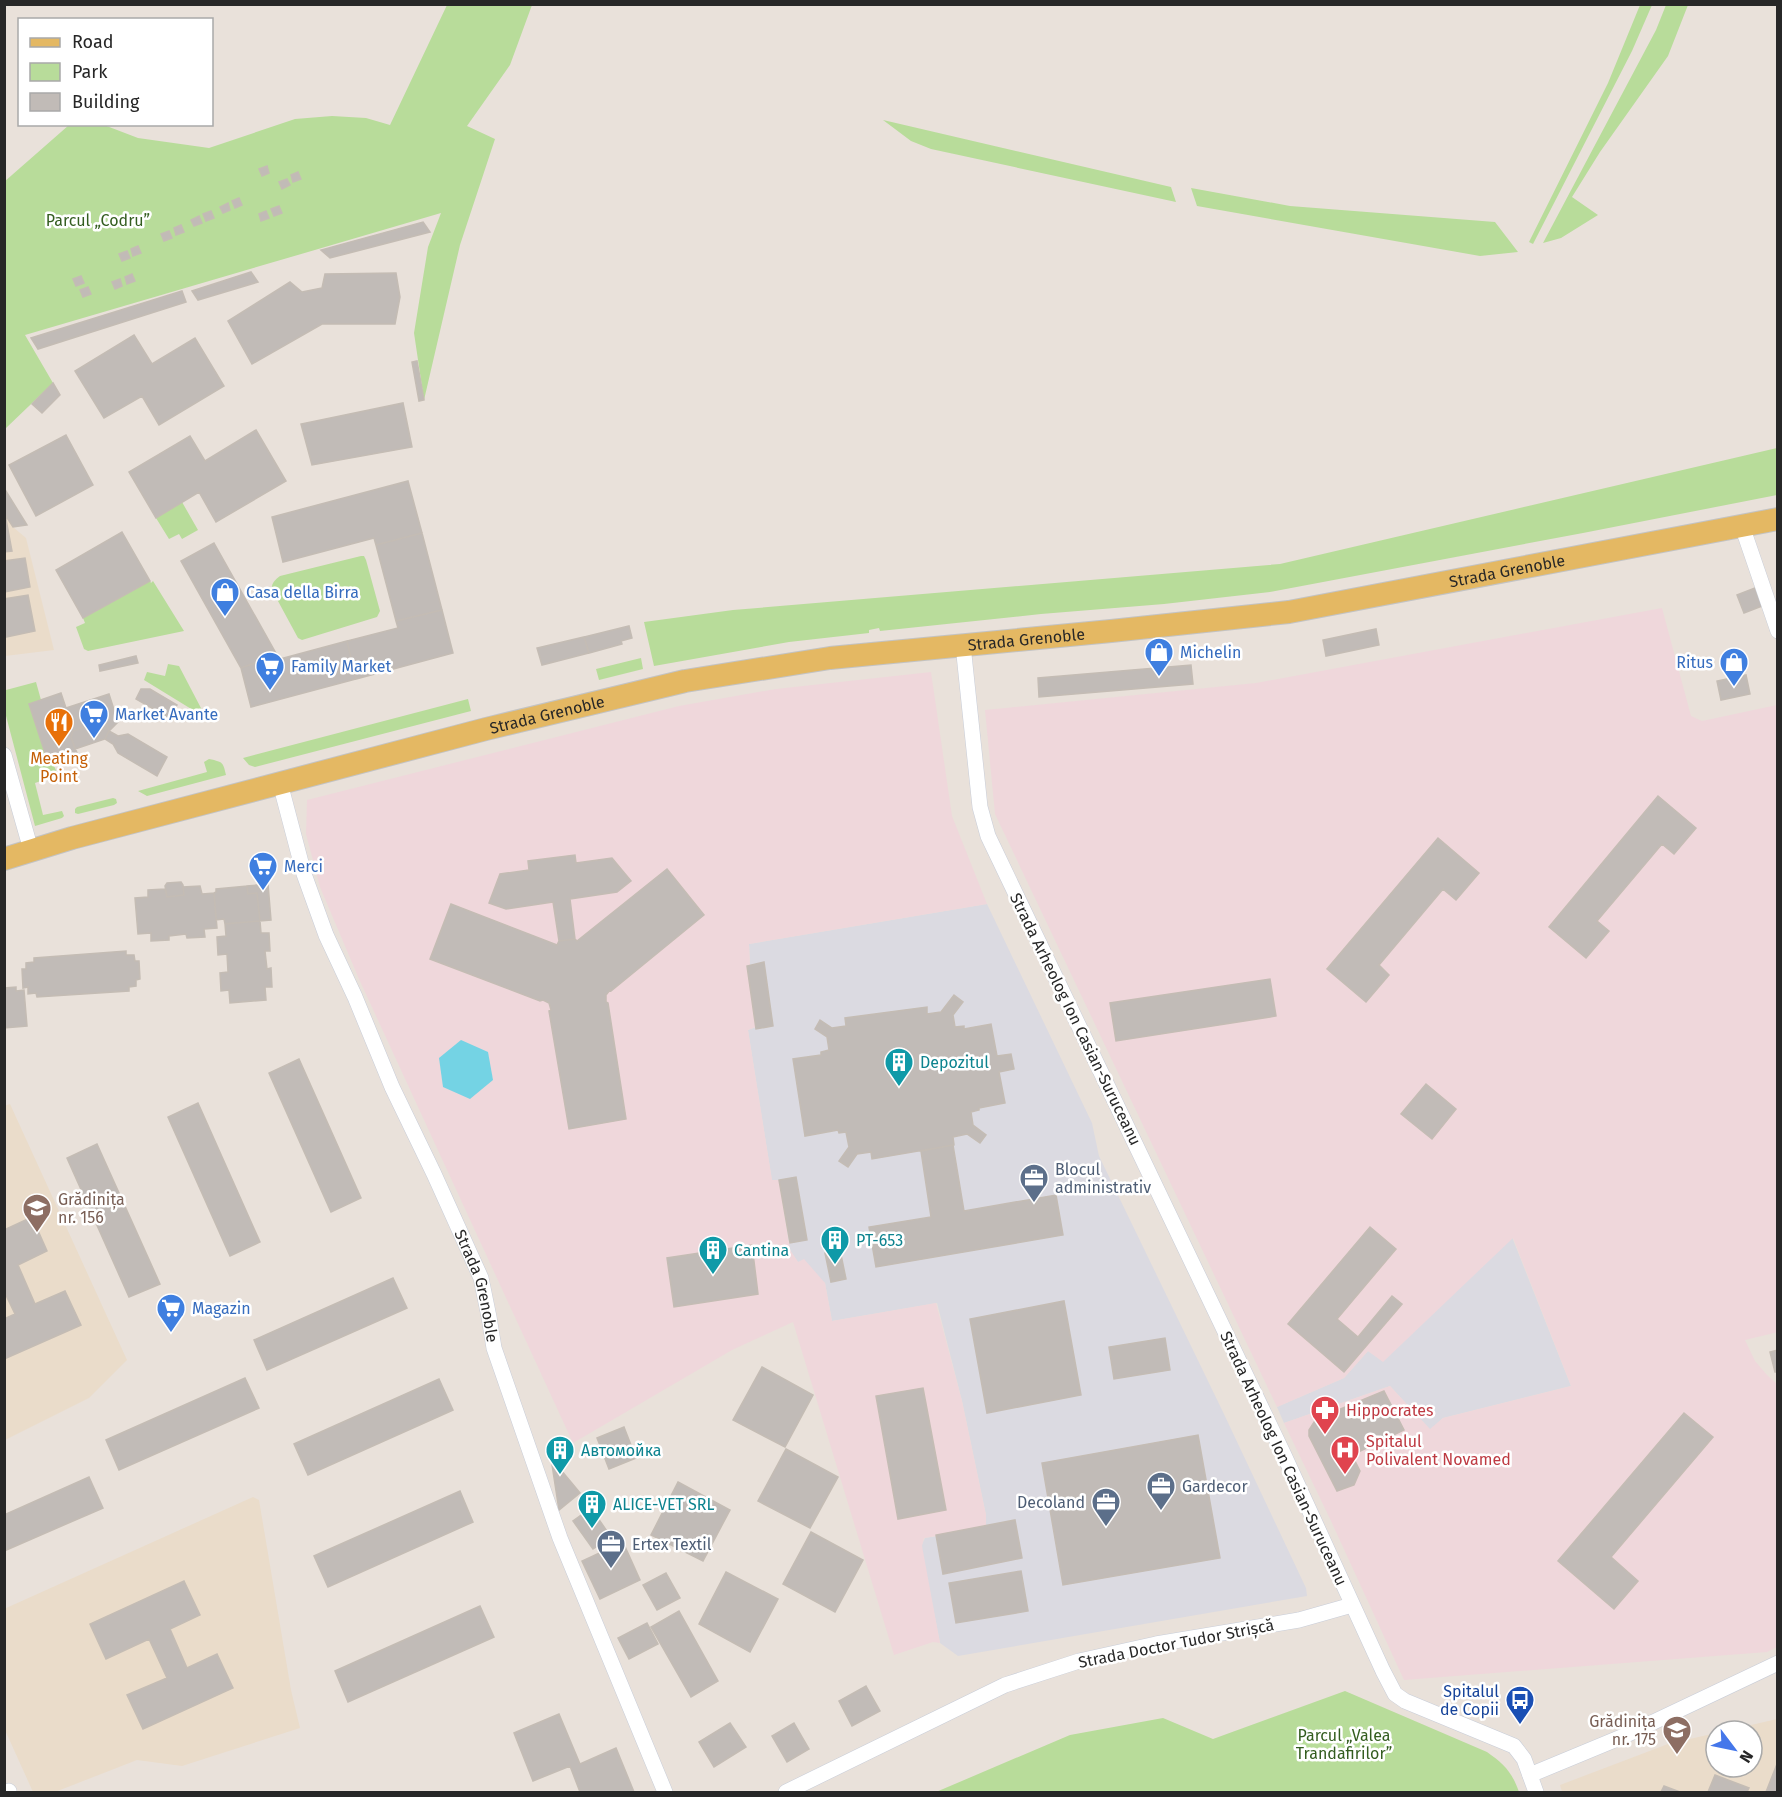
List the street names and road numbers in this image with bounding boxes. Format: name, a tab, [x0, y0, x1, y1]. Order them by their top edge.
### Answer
street label: Strada Grenoble	[1448, 551, 1567, 591]
street label: Strada Grenoble	[967, 625, 1086, 655]
street label: Strada Grenoble	[488, 692, 606, 738]
street label: Strada Arheolog Ion Casian-Suruceanu	[1006, 890, 1145, 1148]
street label: Strada Grenoble	[450, 1227, 502, 1344]
street label: Strada Arheolog Ion Casian-Suruceanu	[1216, 1328, 1351, 1588]
street label: Strada Doctor Tudor Strișcă	[1077, 1615, 1276, 1673]

